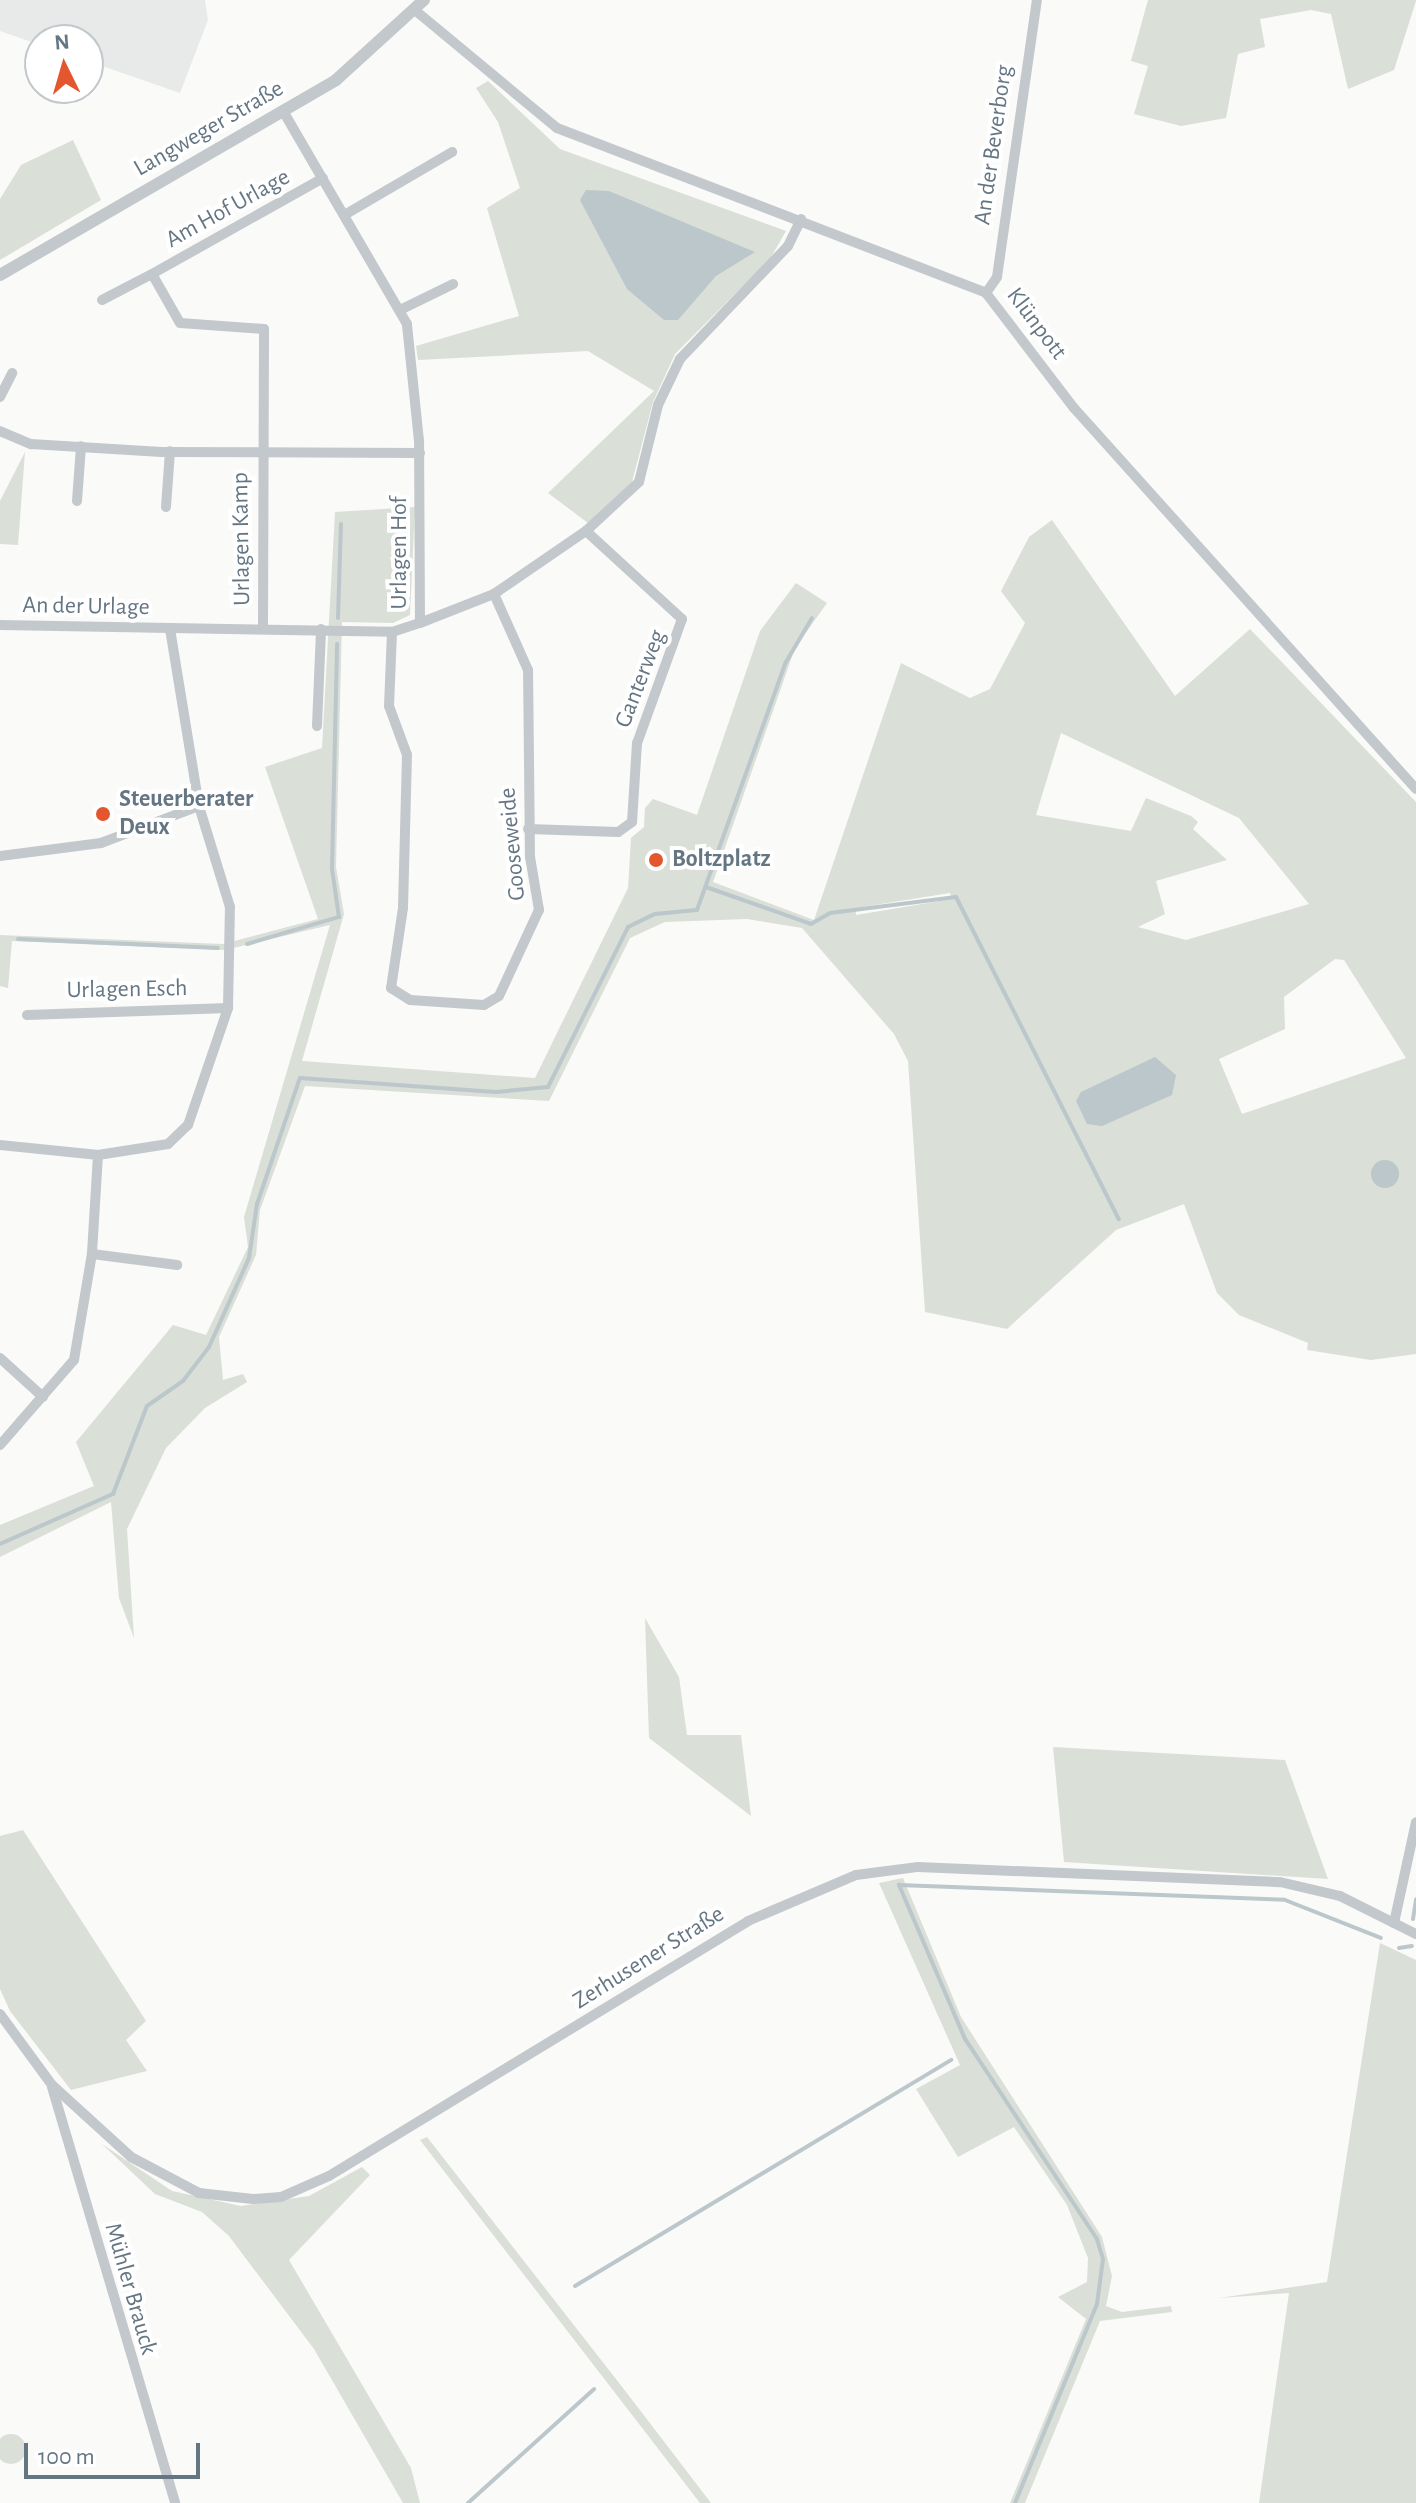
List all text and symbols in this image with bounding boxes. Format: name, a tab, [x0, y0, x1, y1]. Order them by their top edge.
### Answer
north arrow	[24, 24, 104, 104]
text: N	[53, 30, 71, 54]
street label: An der Beverborg	[969, 63, 1019, 227]
street label: Langweger Straße	[129, 75, 289, 183]
street label: Am Hof Urlage	[161, 163, 295, 255]
street label: Klünpott	[1000, 282, 1072, 366]
street label: Urlagen Kamp	[226, 472, 258, 606]
street label: Urlagen Hof	[386, 497, 414, 609]
street label: An der Urlage	[22, 591, 150, 623]
street label: Ganterweg	[609, 626, 673, 732]
place label: Steuerberater Deux	[119, 786, 253, 842]
street label: Gooseweide	[494, 786, 532, 902]
marker: Steuerberater Deux	[94, 805, 112, 823]
place label: Boltzplatz	[672, 846, 771, 874]
marker: Boltzplatz	[647, 851, 665, 869]
street label: Urlagen Esch	[66, 975, 188, 1005]
street label: Zerhusener Straße	[568, 1900, 730, 2016]
street label: Mühler Brauck	[97, 2220, 163, 2358]
scale bar	[28, 2427, 204, 2477]
text: 100 m	[38, 2445, 95, 2469]

